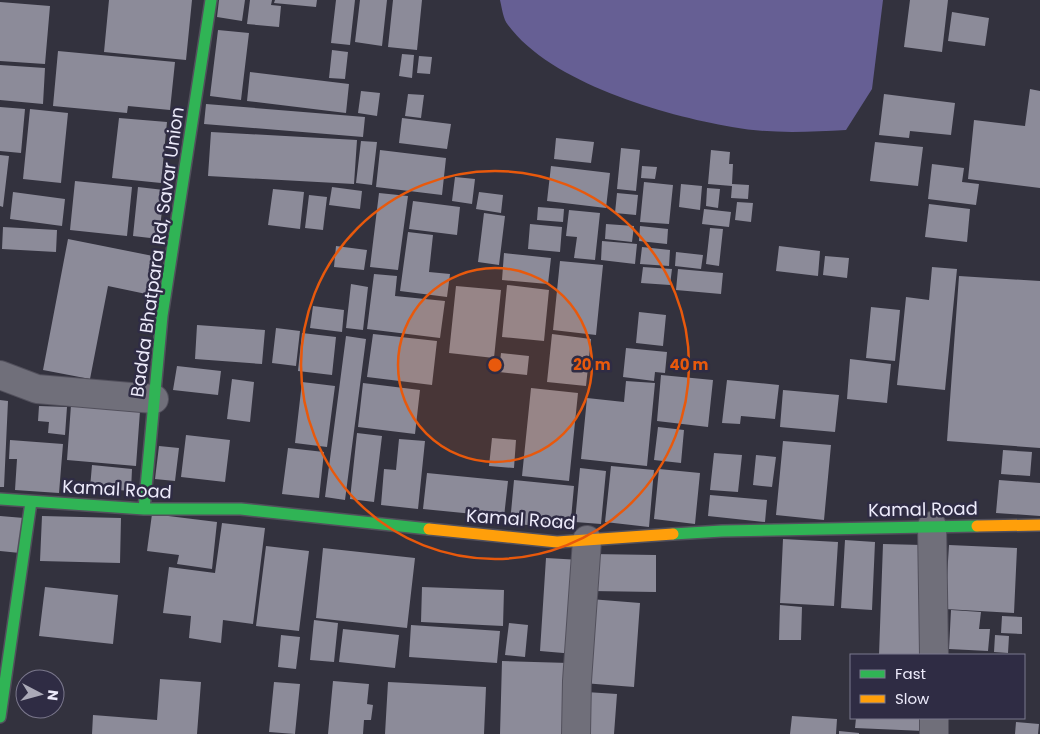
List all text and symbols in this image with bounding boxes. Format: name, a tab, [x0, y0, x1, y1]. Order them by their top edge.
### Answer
street label: Badda Bhatpara Rd, Savar Union	[124, 105, 190, 399]
text: 20 m	[573, 354, 611, 375]
text: 40 m	[669, 354, 709, 375]
centre of rings	[486, 356, 504, 374]
street label: Kamal Road	[62, 474, 172, 504]
street label: Kamal Road	[868, 496, 978, 522]
street label: Kamal Road	[465, 503, 577, 535]
legend	[850, 654, 1025, 719]
text: Fast	[895, 663, 926, 684]
north arrow	[15, 669, 65, 719]
text: Slow	[895, 688, 930, 709]
text: N	[42, 689, 63, 702]

